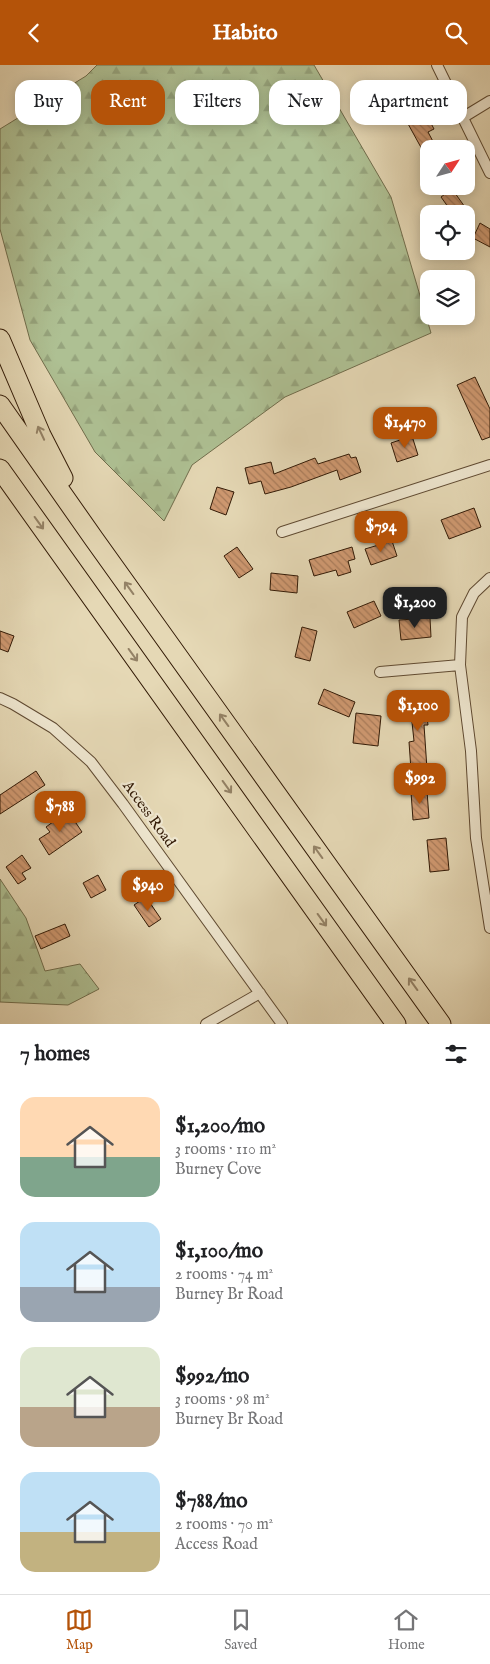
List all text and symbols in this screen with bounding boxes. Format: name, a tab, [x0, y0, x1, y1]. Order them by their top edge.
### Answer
icon: back	[20, 19, 48, 47]
text: Habito	[212, 19, 278, 47]
icon: search	[442, 19, 470, 47]
chip: Buy	[15, 80, 81, 125]
chip: Rent	[91, 80, 165, 125]
chip: Filters	[175, 80, 259, 125]
chip: New	[269, 80, 340, 125]
chip: Apartment	[350, 80, 467, 125]
north arrow	[420, 140, 475, 195]
map controls	[420, 140, 475, 325]
button: locate	[420, 205, 475, 260]
button: layers	[420, 270, 475, 325]
pin: $1,470	[364, 407, 446, 449]
text: $1,470	[384, 413, 426, 433]
one-way arrow	[35, 426, 45, 441]
pin: $794	[351, 511, 411, 553]
one-way arrow	[34, 516, 44, 530]
text: $794	[365, 517, 397, 537]
one-way arrow	[124, 581, 134, 595]
pin: $1,200	[374, 587, 456, 629]
text: $1,200	[394, 593, 436, 613]
one-way arrow	[128, 648, 138, 662]
pin: $1,100	[377, 689, 459, 732]
text: $1,100	[398, 696, 438, 716]
one-way arrow	[219, 713, 229, 727]
pin: $992	[390, 763, 450, 805]
text: $992	[405, 769, 435, 789]
street label: Access Road	[118, 776, 180, 852]
one-way arrow	[222, 780, 233, 794]
pin: $788	[30, 791, 90, 833]
text: $788	[46, 797, 74, 817]
one-way arrow	[313, 845, 323, 859]
pin: $940	[118, 869, 178, 912]
text: $940	[132, 876, 164, 896]
one-way arrow	[317, 913, 327, 927]
one-way arrow	[408, 977, 418, 991]
icon: filters	[442, 1040, 470, 1068]
text: 7 homes	[20, 1041, 90, 1068]
text: $1,200/mo	[175, 1113, 265, 1140]
icon: home	[60, 1117, 120, 1177]
text: 3 rooms · 110 m²	[175, 1140, 276, 1160]
text: Burney Cove	[175, 1160, 261, 1180]
text: $1,100/mo	[175, 1238, 263, 1265]
icon: home	[60, 1242, 120, 1302]
text: 2 rooms · 74 m²	[175, 1265, 273, 1285]
text: Burney Br Road	[175, 1285, 283, 1305]
text: $992/mo	[175, 1363, 249, 1390]
icon: home	[60, 1367, 120, 1427]
text: 3 rooms · 98 m²	[175, 1390, 270, 1410]
text: Burney Br Road	[175, 1410, 283, 1430]
text: $788/mo	[175, 1488, 248, 1515]
icon: home	[60, 1492, 120, 1552]
text: 2 rooms · 70 m²	[175, 1515, 273, 1535]
text: Access Road	[175, 1535, 258, 1555]
tab: Map	[65, 1606, 93, 1654]
tab: Saved	[224, 1606, 257, 1654]
tab: Home	[388, 1606, 425, 1654]

